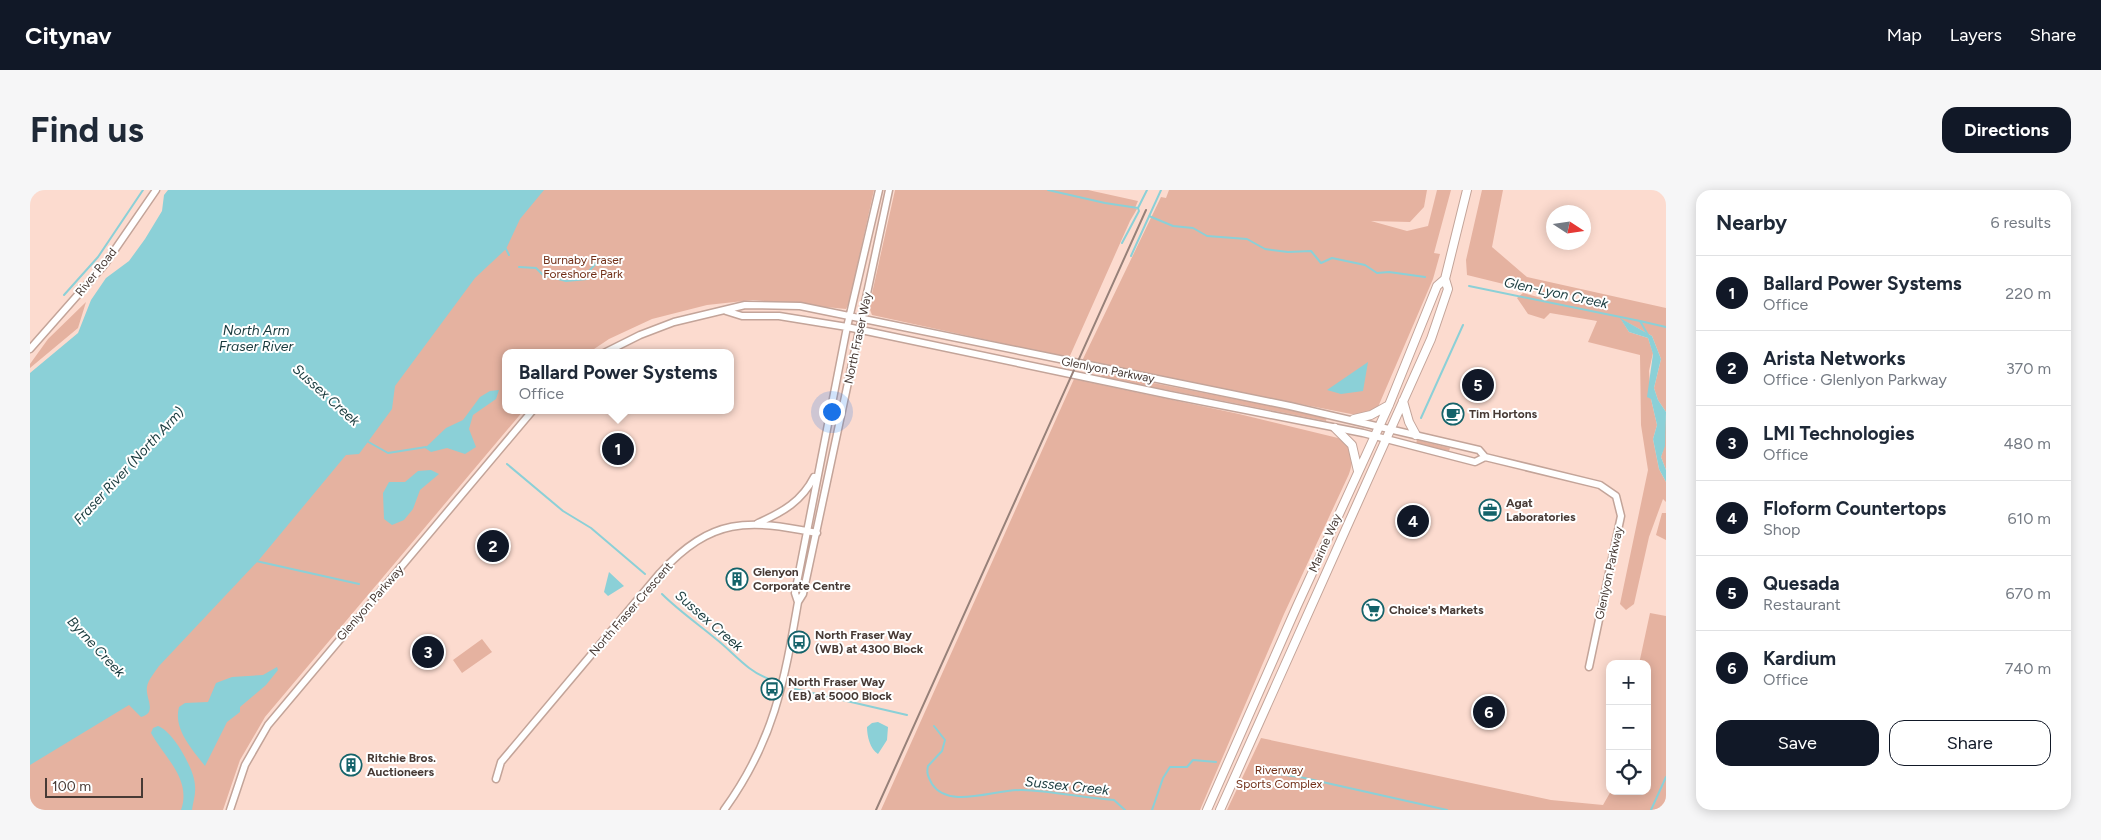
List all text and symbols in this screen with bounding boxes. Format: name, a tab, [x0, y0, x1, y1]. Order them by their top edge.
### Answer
text: Citynav	[25, 21, 112, 50]
text: Map	[1887, 24, 1922, 46]
text: Layers	[1950, 24, 2002, 46]
text: Share	[2030, 24, 2076, 46]
button: Directions	[1942, 107, 2071, 153]
text: Find us	[30, 109, 144, 151]
north arrow	[1546, 205, 1591, 250]
text: Nearby	[1716, 210, 1787, 235]
text: 6 results	[1990, 213, 2051, 232]
street label: River Road	[72, 245, 120, 299]
park label: Burnaby Fraser Foreshore Park	[543, 253, 623, 281]
text: Ballard Power Systems	[1763, 272, 1962, 295]
water label: Glen-Lyon Creek	[1502, 274, 1611, 313]
text: 1	[1729, 284, 1735, 303]
text: 220 m	[2005, 284, 2051, 303]
street label: North Fraser Way	[841, 290, 875, 385]
text: Office	[1763, 295, 1808, 314]
water label: North Arm Fraser River	[219, 322, 294, 355]
text: Arista Networks	[1763, 347, 1905, 370]
popup	[502, 349, 734, 414]
street label: Glenlyon Parkway	[1060, 354, 1157, 386]
text: 2	[1727, 359, 1737, 378]
text: 370 m	[2006, 359, 2051, 378]
water label: Sussex Creek	[289, 360, 364, 430]
text: Ballard Power Systems	[519, 361, 717, 384]
pin: 5	[1462, 366, 1494, 404]
text: Office · Glenlyon Parkway	[1763, 370, 1947, 389]
text: Office	[519, 384, 564, 403]
your location	[819, 399, 845, 425]
cafe icon: Tim Hortons	[1441, 402, 1465, 426]
water label: Fraser River (North Arm)	[70, 404, 188, 528]
place label: Tim Hortons	[1469, 407, 1537, 421]
text: LMI Technologies	[1763, 422, 1914, 445]
pin: 1	[602, 430, 634, 468]
text: 3	[1728, 434, 1736, 453]
text: 480 m	[2003, 434, 2051, 453]
text: Office	[1763, 445, 1808, 464]
place label: Agat Laboratories	[1506, 496, 1576, 524]
text: Floform Countertops	[1763, 497, 1946, 520]
office icon: Agat Laboratories	[1478, 498, 1502, 522]
pin: 4	[1397, 502, 1429, 540]
text: 4	[1727, 509, 1737, 528]
text: 610 m	[2008, 509, 2051, 528]
street label: Marine Way	[1306, 511, 1344, 574]
text: Shop	[1763, 520, 1801, 539]
street label: Glenlyon Parkway	[1592, 524, 1626, 621]
pin: 2	[477, 527, 509, 565]
street label: North Fraser Crescent	[587, 559, 676, 659]
street label: Glenlyon Parkway	[334, 562, 407, 643]
place label: Glenyon Corporate Centre	[753, 565, 851, 593]
building icon: Glenyon Corporate Centre	[725, 567, 749, 591]
text: Quesada	[1763, 572, 1840, 595]
text: 5	[1727, 584, 1737, 603]
text: 670 m	[2006, 584, 2051, 603]
water label: Sussex Creek	[672, 587, 747, 656]
text: Restaurant	[1763, 595, 1841, 614]
supermarket icon: Choice's Markets	[1361, 598, 1385, 622]
place label: Choice's Markets	[1389, 603, 1484, 617]
water label: Byrne Creek	[64, 613, 129, 682]
place label: North Fraser Way (WB) at 4300 Block	[815, 628, 924, 656]
bus stop icon: North Fraser Way (WB) at 4300 Block	[787, 630, 811, 654]
pin: 3	[412, 633, 444, 671]
text: Kardium	[1763, 647, 1836, 670]
text: 6	[1727, 659, 1737, 678]
text: 740 m	[2005, 659, 2051, 678]
map controls	[1606, 660, 1651, 795]
button: +	[1606, 660, 1651, 705]
text: Office	[1763, 670, 1808, 689]
place label: North Fraser Way (EB) at 5000 Block	[788, 675, 892, 703]
bus stop icon: North Fraser Way (EB) at 5000 Block	[760, 677, 784, 701]
pin: 6	[1473, 693, 1505, 731]
button: −	[1606, 705, 1651, 750]
button: Save	[1716, 720, 1879, 766]
button: Share	[1889, 720, 2051, 766]
button: locate	[1606, 750, 1651, 795]
place label: Ritchie Bros. Auctioneers	[367, 751, 436, 779]
building icon: Ritchie Bros. Auctioneers	[339, 753, 363, 777]
park label: Riverway Sports Complex	[1236, 763, 1322, 791]
water label: Sussex Creek	[1024, 773, 1111, 799]
scale bar	[45, 775, 142, 798]
text: 100 m	[52, 778, 91, 795]

